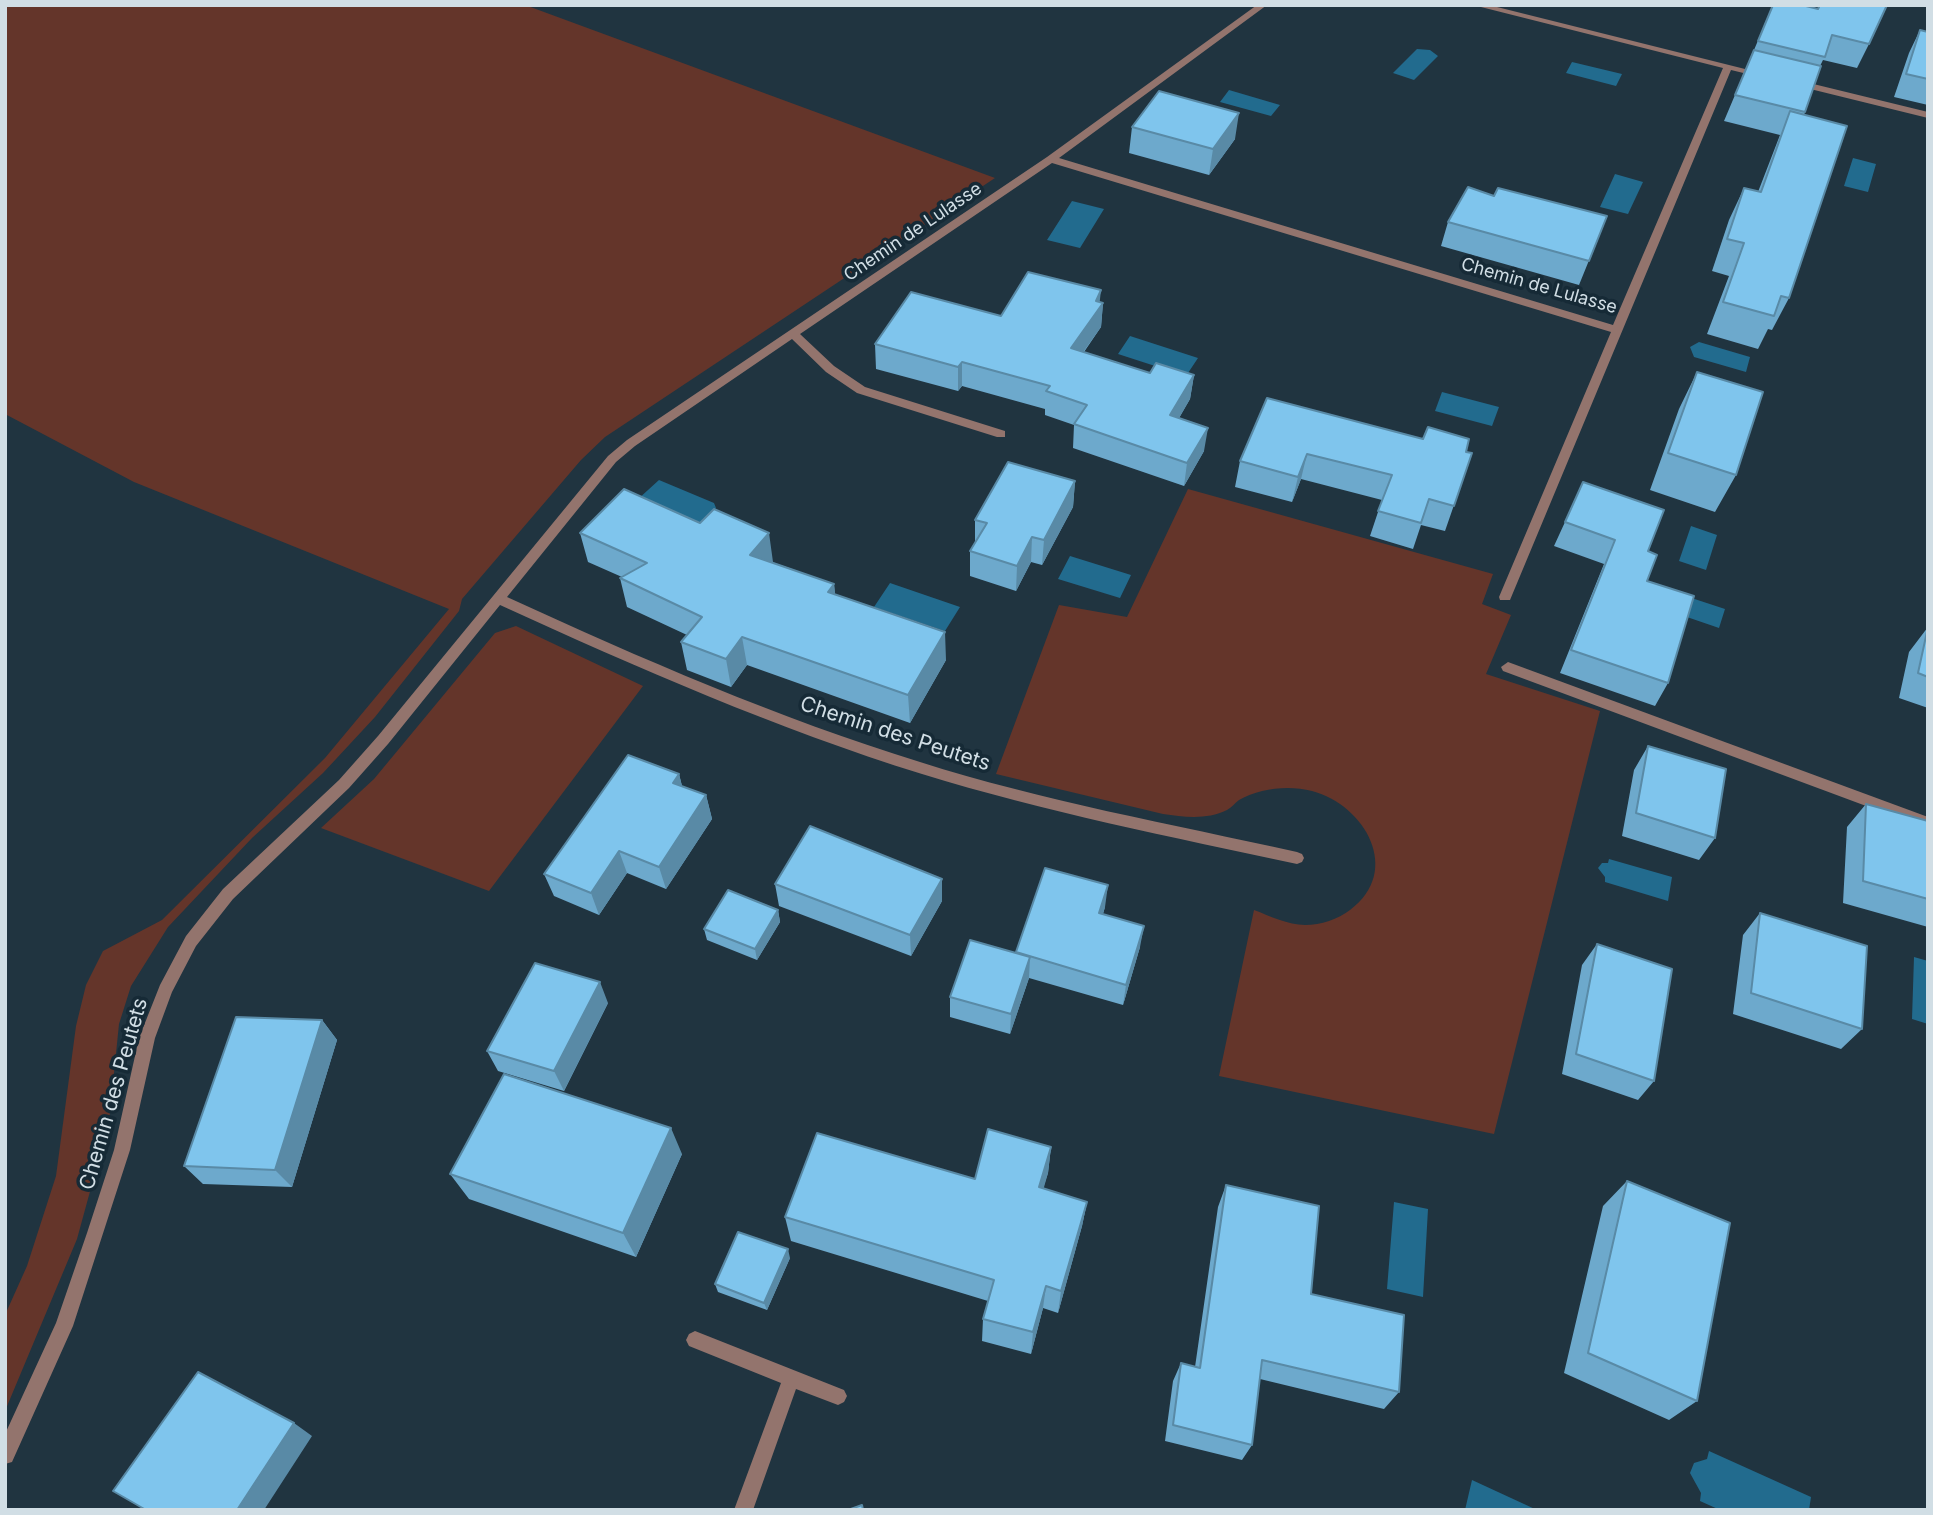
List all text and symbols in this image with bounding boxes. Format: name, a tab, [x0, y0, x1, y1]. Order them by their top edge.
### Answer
street label: Chemin de Lulasse	[840, 178, 986, 286]
street label: Chemin de Lulasse	[1458, 253, 1620, 319]
street label: Chemin des Peutets	[797, 691, 993, 777]
street label: Chemin des Peutets	[75, 995, 153, 1193]

